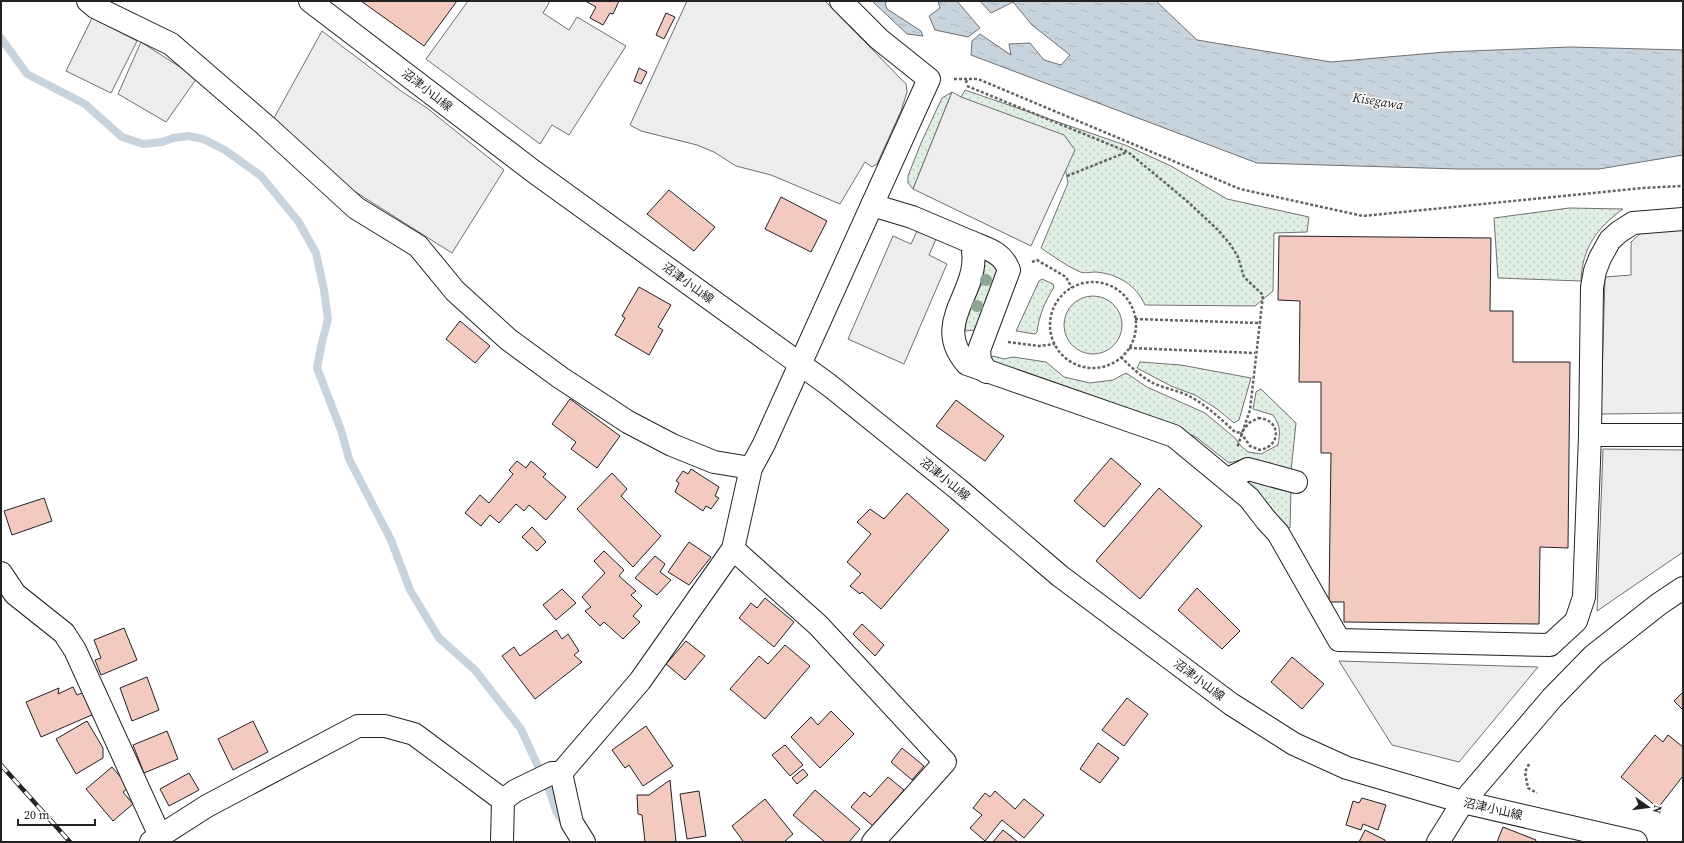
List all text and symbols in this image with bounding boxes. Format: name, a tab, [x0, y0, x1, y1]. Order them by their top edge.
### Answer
street label: 沼津小山線	[398, 65, 456, 115]
water label: Kisegawa	[1350, 88, 1405, 113]
street label: 沼津小山線	[659, 259, 717, 307]
street label: 沼津小山線	[917, 454, 973, 504]
street label: 沼津小山線	[1170, 656, 1228, 704]
north arrow	[1628, 787, 1668, 827]
street label: 沼津小山線	[1462, 794, 1524, 824]
scale bar	[18, 801, 95, 827]
text: N	[1649, 804, 1665, 815]
text: 20 m	[24, 807, 50, 823]

